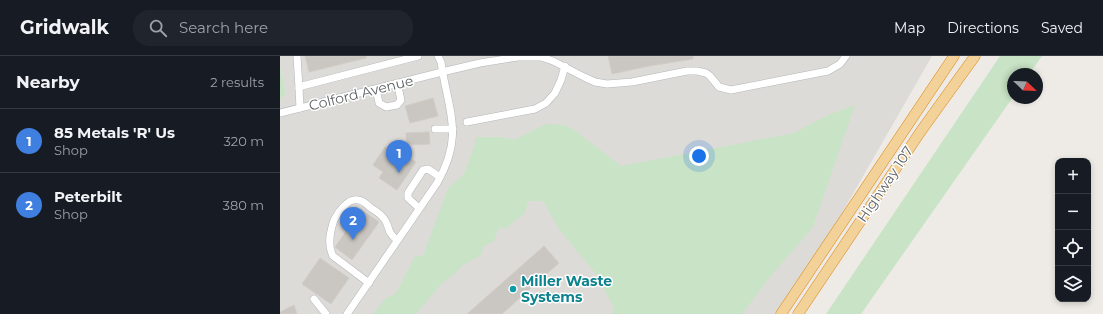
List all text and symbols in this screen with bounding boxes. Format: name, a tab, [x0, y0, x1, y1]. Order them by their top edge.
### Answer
search box	[133, 10, 413, 46]
text: Gridwalk	[20, 16, 109, 39]
icon: search	[147, 17, 169, 39]
text: Search here	[179, 18, 268, 37]
text: Map	[894, 19, 925, 37]
text: Directions	[947, 19, 1019, 37]
text: Saved	[1041, 19, 1083, 37]
north arrow	[1007, 68, 1043, 104]
street label: Colford Avenue	[307, 71, 415, 115]
text: Nearby	[16, 72, 80, 92]
text: 2 results	[210, 74, 264, 90]
text: 85 Metals 'R' Us	[54, 123, 175, 142]
text: 1	[26, 133, 32, 149]
text: 320 m	[224, 133, 264, 149]
pin: 1	[386, 140, 412, 173]
text: Shop	[54, 142, 88, 158]
street label: Highway 107	[853, 143, 917, 225]
your location	[689, 146, 709, 166]
map controls	[1055, 158, 1091, 302]
button: +	[1055, 158, 1091, 194]
text: Peterbilt	[54, 187, 122, 206]
button: −	[1055, 194, 1091, 230]
text: 2	[25, 197, 33, 213]
text: 380 m	[223, 197, 264, 213]
text: Shop	[54, 206, 88, 222]
pin: 2	[340, 207, 366, 240]
button: locate	[1055, 230, 1091, 266]
button: layers	[1055, 266, 1091, 302]
place label: Miller Waste Systems	[521, 272, 612, 306]
marker: Miller Waste Systems	[508, 284, 518, 294]

